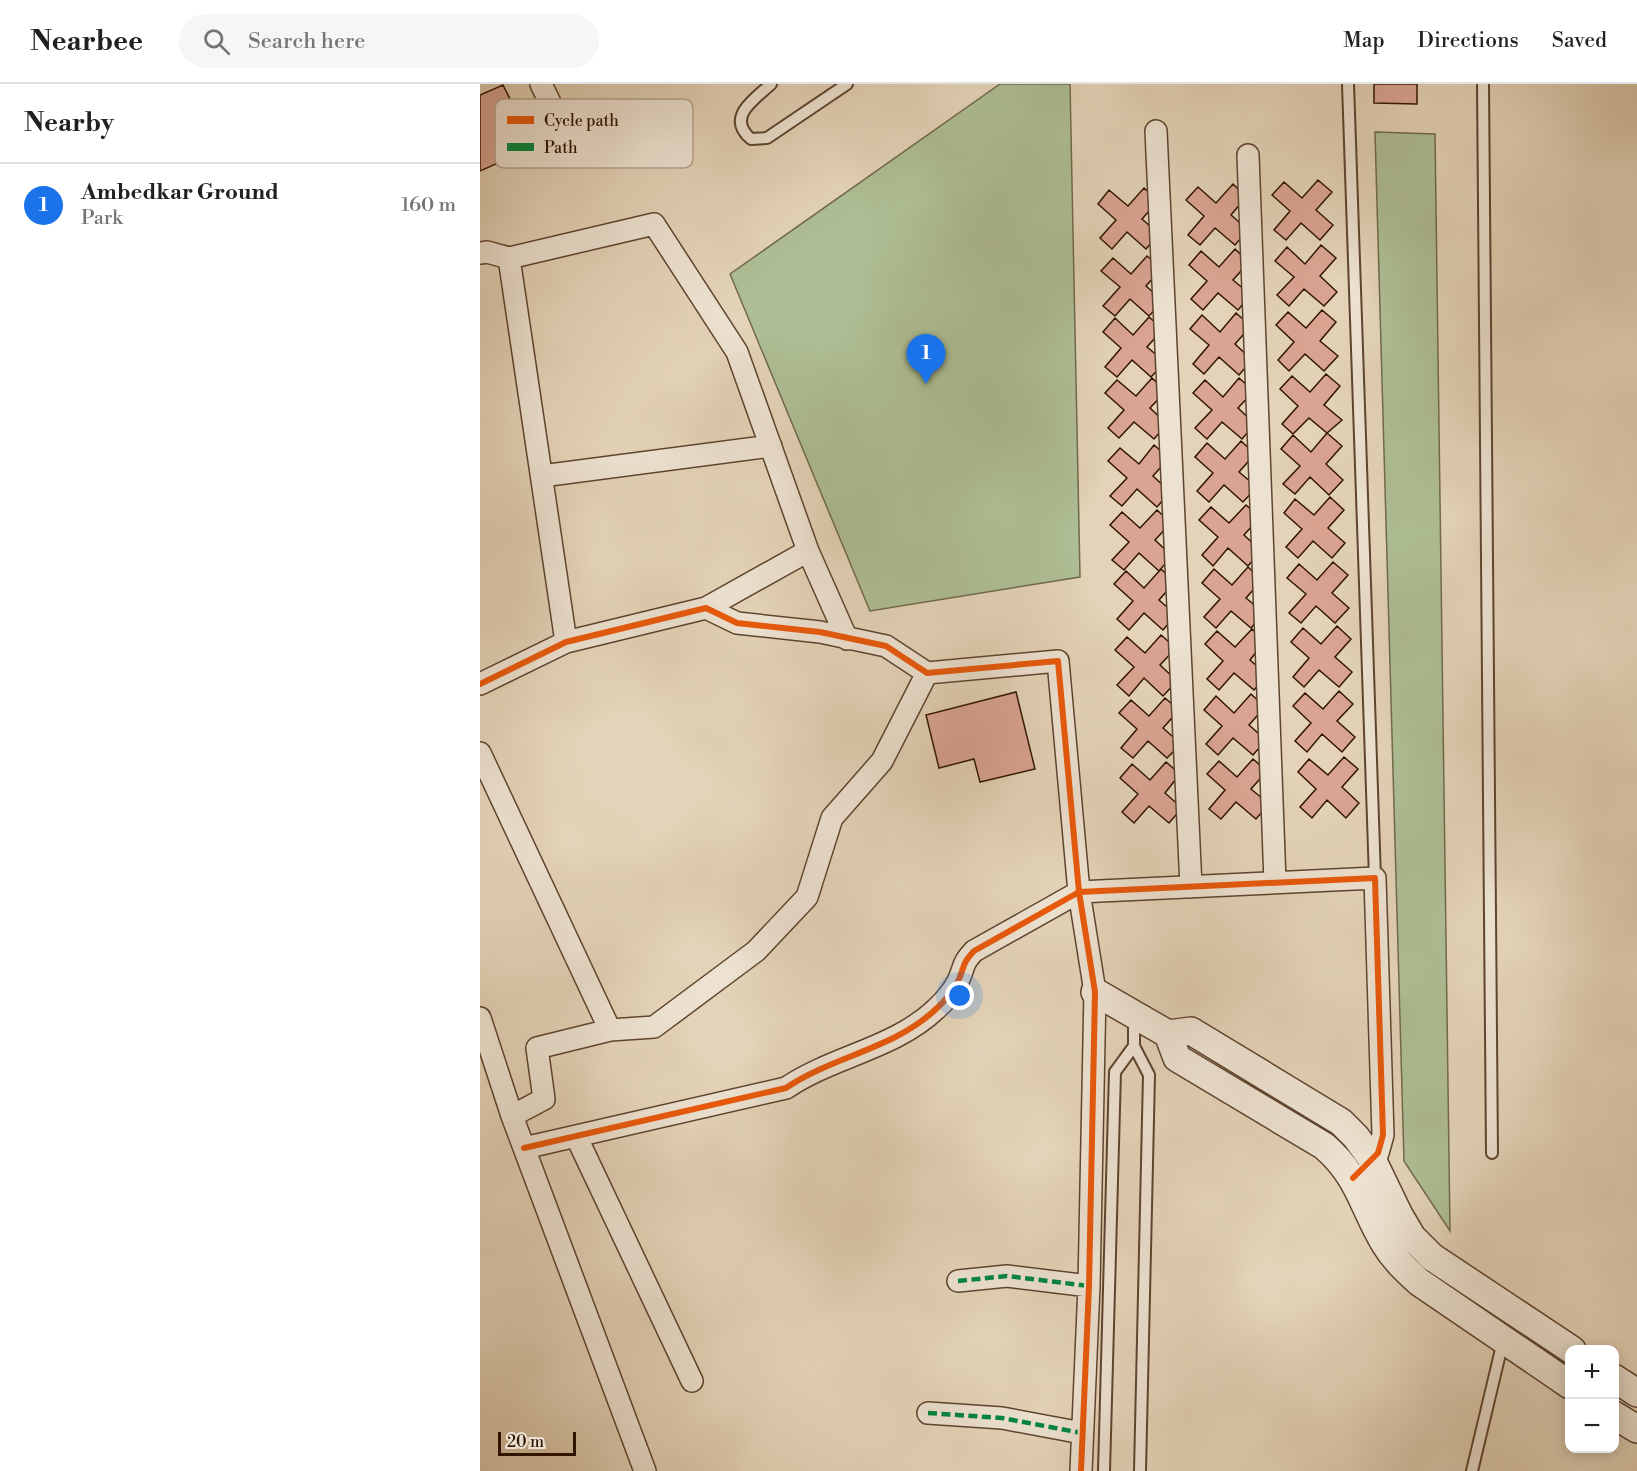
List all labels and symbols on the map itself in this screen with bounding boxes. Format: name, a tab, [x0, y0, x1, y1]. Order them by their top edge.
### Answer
legend	[495, 99, 693, 168]
text: Cycle path	[544, 111, 619, 131]
text: Path	[544, 138, 578, 158]
pin: 1	[906, 334, 946, 384]
your location	[945, 981, 974, 1010]
scale bar	[498, 1429, 576, 1456]

